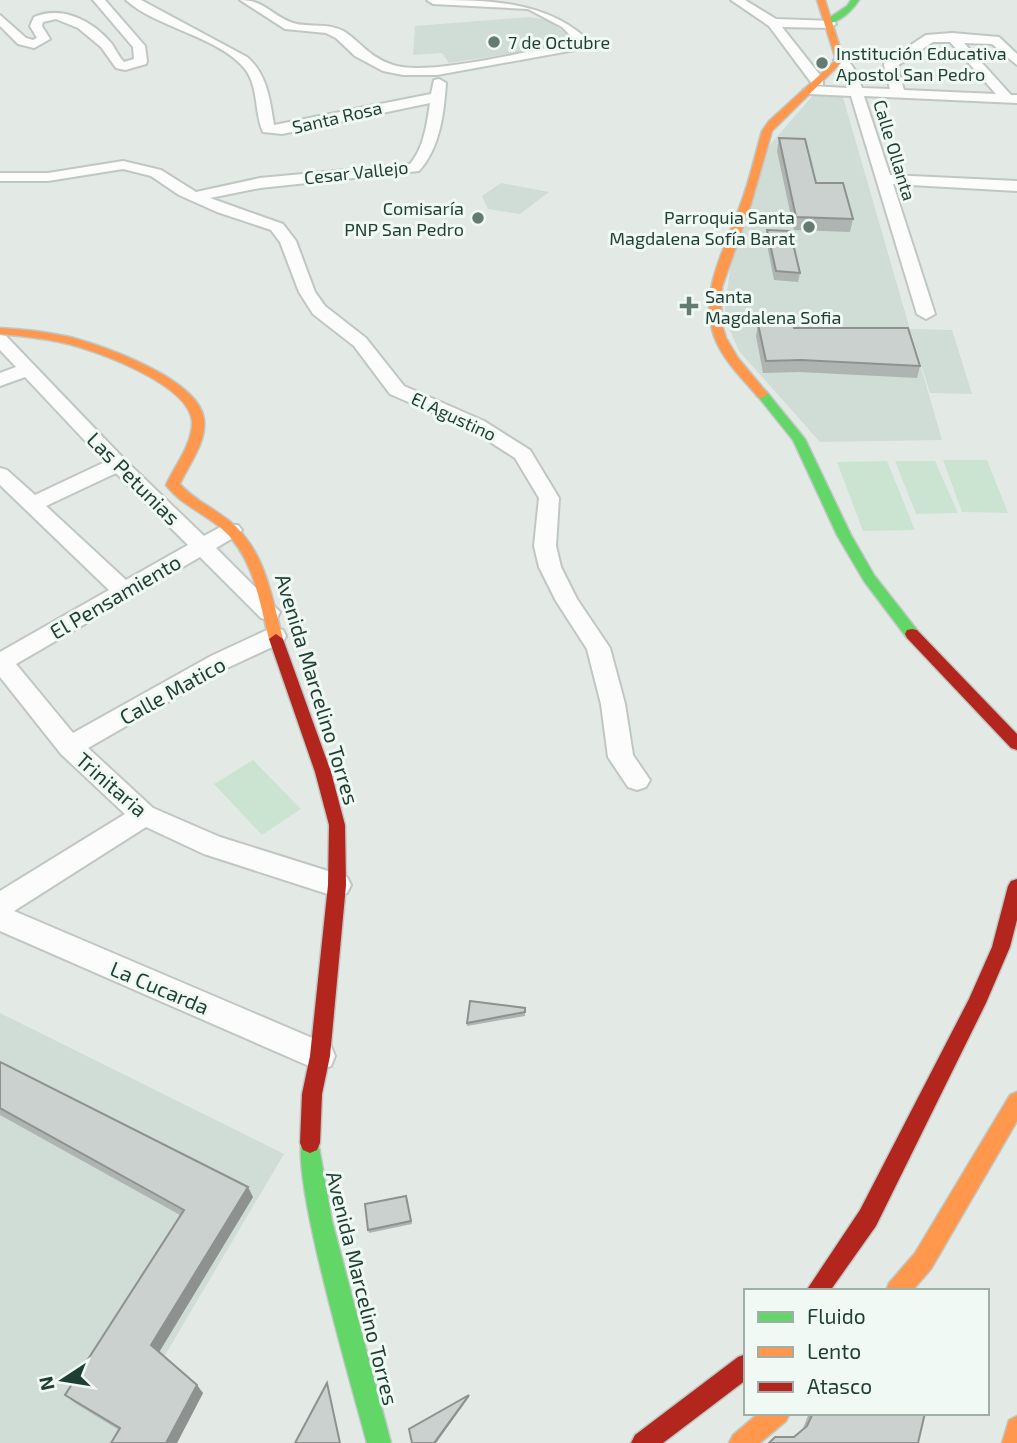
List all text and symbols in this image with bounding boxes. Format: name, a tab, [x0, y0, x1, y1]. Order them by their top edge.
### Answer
place label: 7 de Octubre	[508, 31, 610, 53]
marker: 7 de Octubre	[486, 34, 502, 50]
place label: Institución Educativa Apostol San Pedro	[836, 42, 1007, 85]
marker: Institución Educativa Apostol San Pedro	[814, 55, 830, 71]
street label: Santa Rosa	[290, 96, 384, 138]
street label: Calle Ollanta	[869, 97, 921, 203]
street label: Cesar Vallejo	[303, 156, 409, 188]
place label: Comisaría PNP San Pedro	[344, 197, 464, 240]
place label: Parroquia Santa Magdalena Sofía Barat	[609, 206, 795, 249]
marker: Comisaría PNP San Pedro	[470, 210, 486, 226]
marker: Parroquia Santa Magdalena Sofía Barat	[801, 219, 817, 235]
place label: Santa Magdalena Sofia	[705, 285, 841, 328]
marker: Santa Magdalena Sofia	[679, 296, 699, 316]
street label: El Agustino	[408, 387, 500, 445]
street label: Las Petunias	[82, 426, 186, 530]
street label: El Pensamiento	[45, 548, 185, 644]
street label: Avenida Marcelino Torres	[271, 571, 365, 807]
street label: Calle Matico	[115, 651, 229, 729]
street label: Trinitaria	[71, 746, 153, 822]
street label: La Cucarda	[107, 955, 213, 1019]
street label: Avenida Marcelino Torres	[322, 1168, 404, 1408]
legend	[744, 1289, 989, 1415]
text: Fluido	[807, 1303, 866, 1328]
text: Lento	[807, 1338, 861, 1363]
north arrow	[28, 1345, 98, 1415]
text: Atasco	[807, 1373, 872, 1398]
text: N	[33, 1375, 59, 1393]

